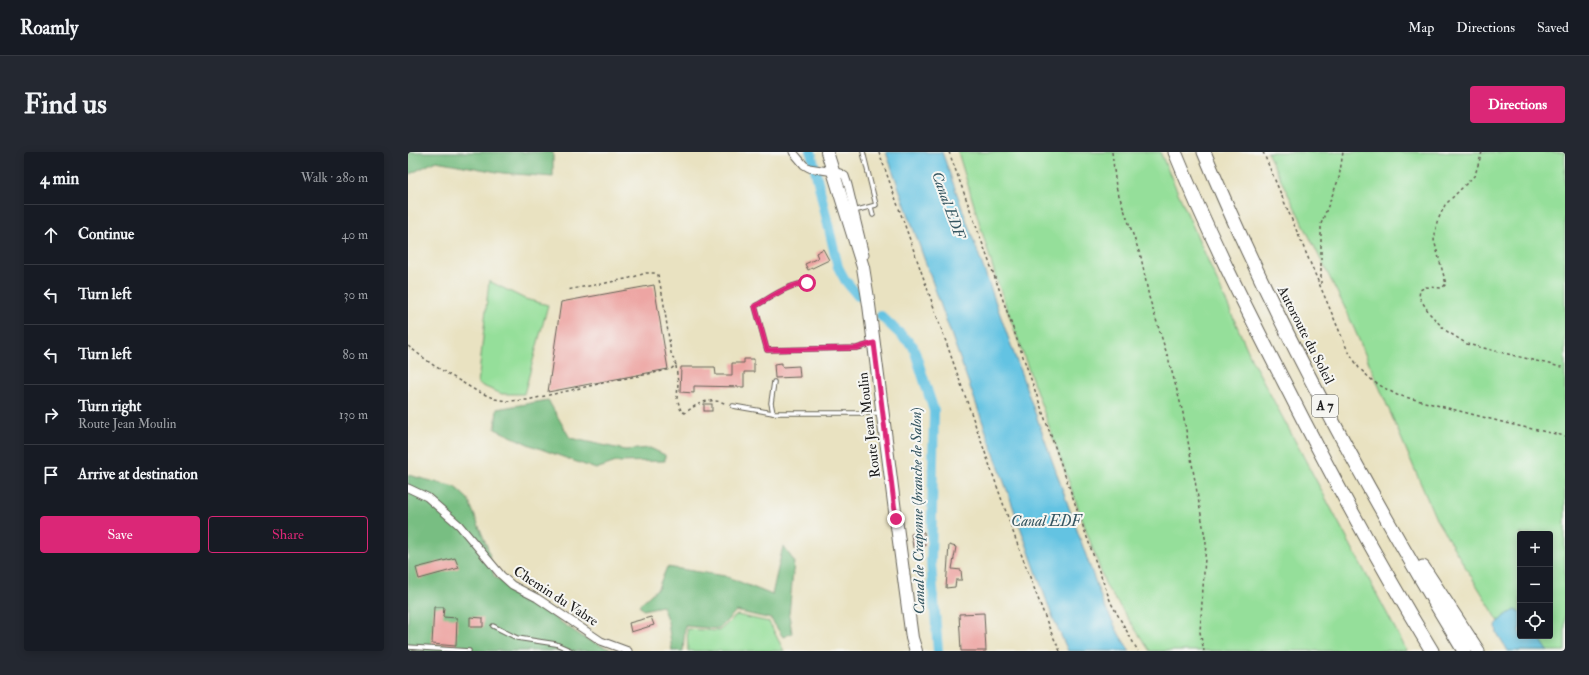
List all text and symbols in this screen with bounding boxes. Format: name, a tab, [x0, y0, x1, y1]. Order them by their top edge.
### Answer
text: Roamly	[20, 16, 78, 40]
text: Map	[1408, 19, 1434, 36]
text: Directions	[1456, 19, 1515, 36]
text: Saved	[1537, 19, 1569, 36]
button: Directions	[1470, 86, 1565, 123]
text: Find us	[24, 87, 107, 122]
text: 4 min	[40, 168, 79, 189]
water label: Canal EDF	[927, 169, 970, 243]
text: Walk · 280 m	[301, 170, 368, 186]
icon: ahead	[40, 224, 62, 246]
text: Continue	[78, 225, 134, 244]
text: 40 m	[342, 227, 368, 243]
route start	[798, 274, 816, 292]
street label: Autoroute du Soleil	[1273, 282, 1338, 387]
icon: left	[40, 284, 62, 306]
text: Turn left	[78, 285, 132, 304]
text: 30 m	[344, 287, 368, 303]
icon: left	[40, 344, 62, 366]
text: Turn left	[78, 345, 132, 364]
text: 80 m	[342, 347, 368, 363]
street label: Route Jean Moulin	[854, 371, 884, 479]
road number: A 7	[1312, 395, 1338, 417]
text: Turn right	[78, 397, 141, 416]
icon: right	[40, 404, 62, 426]
text: 130 m	[339, 407, 368, 423]
water label: Canal de Craponne (branche de Salon)	[907, 407, 929, 615]
text: Route Jean Moulin	[78, 416, 177, 432]
icon: arrive	[40, 464, 62, 486]
text: Arrive at destination	[78, 465, 198, 484]
route end	[887, 510, 905, 528]
water label: Canal EDF	[1011, 512, 1083, 531]
button: Save	[40, 516, 200, 553]
button: Share	[208, 516, 368, 553]
map controls	[1517, 531, 1553, 639]
button: +	[1517, 531, 1553, 567]
street label: Chemin du Vabre	[510, 562, 602, 630]
button: −	[1517, 567, 1553, 603]
button: locate	[1517, 603, 1553, 639]

